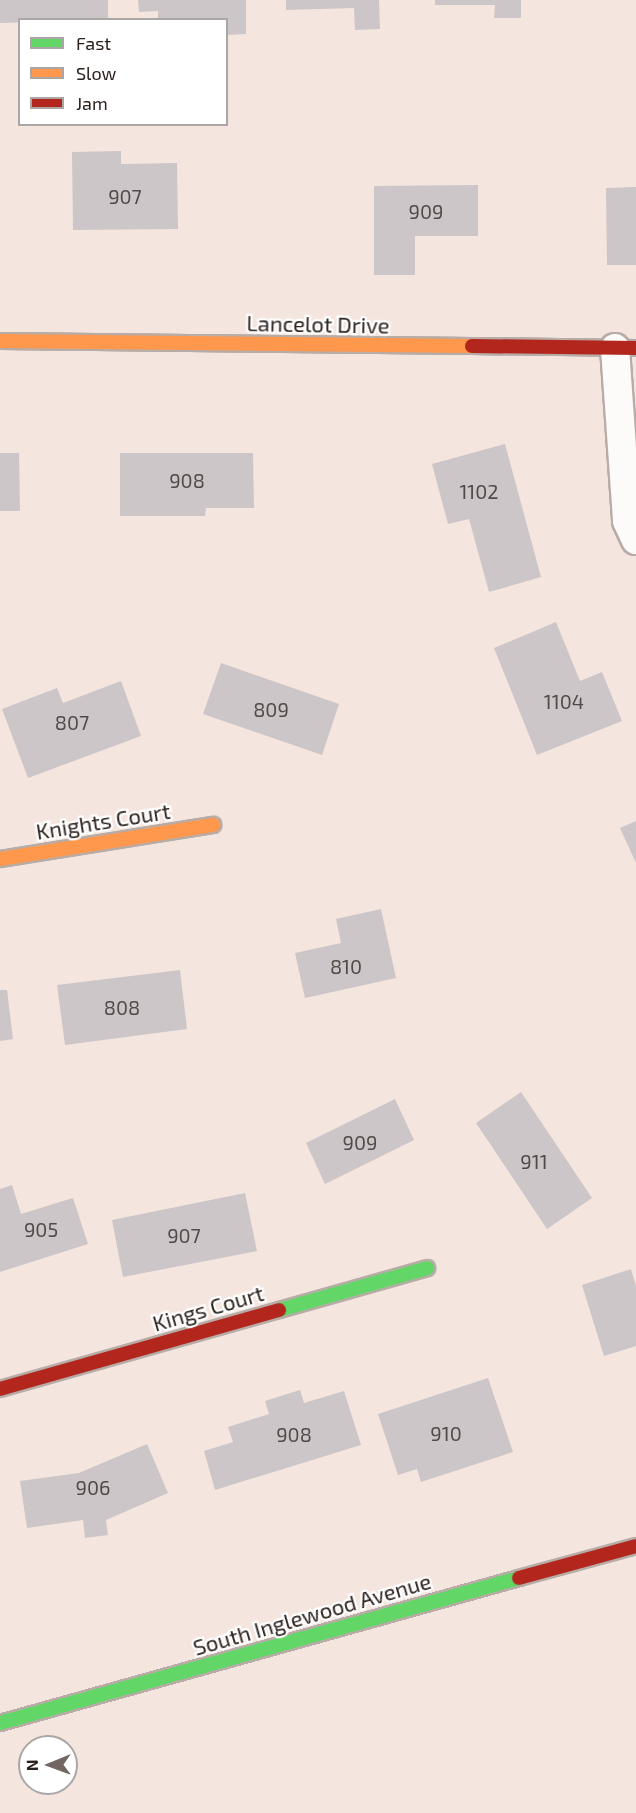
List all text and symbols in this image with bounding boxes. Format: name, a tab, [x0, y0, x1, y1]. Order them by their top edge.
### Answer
legend	[18, 18, 228, 126]
text: Fast	[76, 32, 111, 54]
text: Slow	[76, 62, 116, 84]
text: Jam	[76, 92, 108, 114]
house number: 907	[108, 184, 142, 208]
house number: 909	[409, 199, 443, 223]
street label: Lancelot Drive	[246, 310, 390, 338]
house number: 908	[169, 468, 205, 492]
house number: 1102	[459, 479, 499, 503]
house number: 1104	[544, 689, 584, 713]
house number: 809	[253, 697, 289, 721]
house number: 807	[55, 710, 89, 734]
street label: Knights Court	[34, 797, 172, 845]
house number: 810	[330, 954, 362, 978]
house number: 808	[104, 995, 140, 1019]
house number: 909	[343, 1130, 377, 1154]
house number: 911	[520, 1149, 548, 1173]
house number: 905	[24, 1217, 58, 1241]
house number: 907	[167, 1223, 201, 1247]
street label: Kings Court	[149, 1280, 267, 1336]
house number: 910	[430, 1421, 462, 1445]
house number: 908	[276, 1422, 312, 1446]
house number: 906	[76, 1475, 110, 1499]
street label: South Inglewood Avenue	[190, 1567, 434, 1661]
north arrow	[18, 1735, 78, 1795]
text: N	[22, 1759, 41, 1771]

